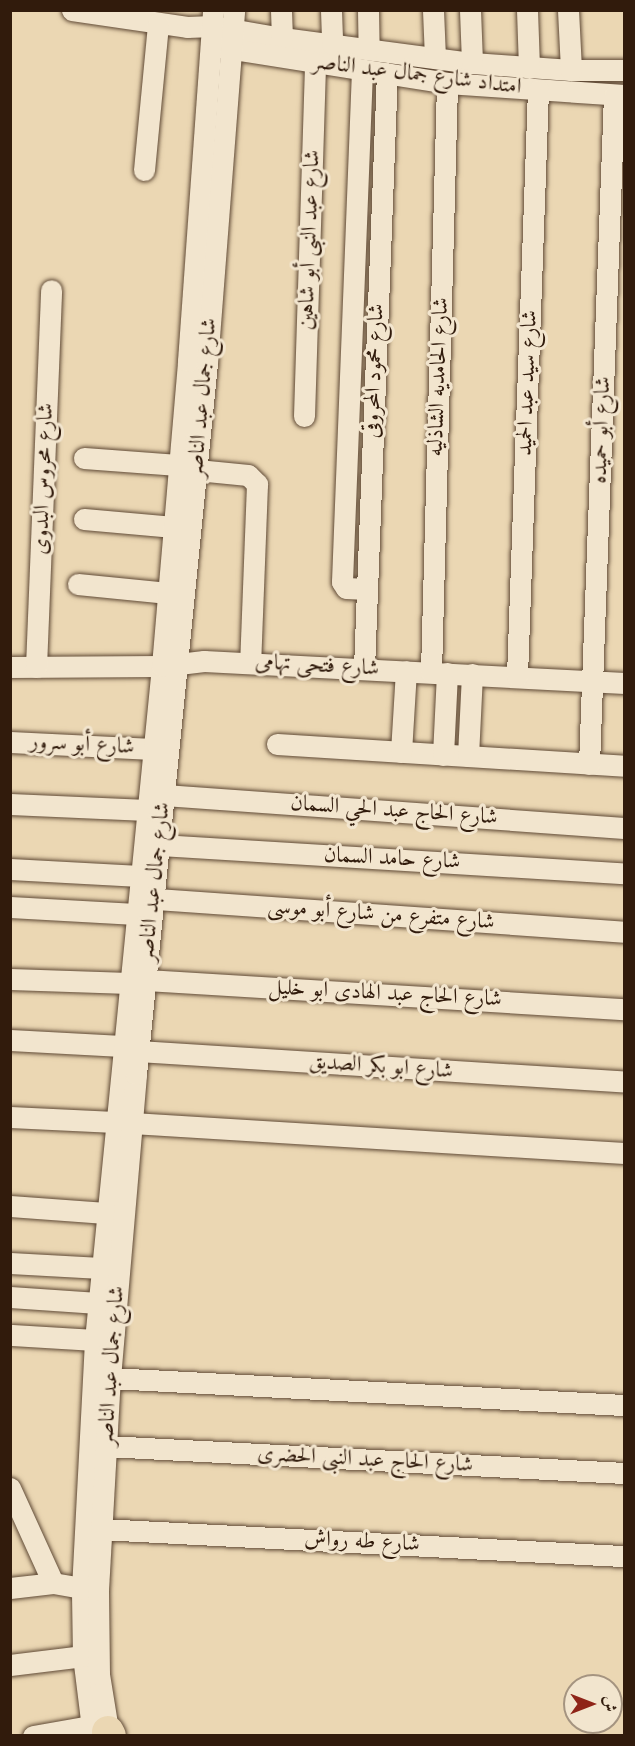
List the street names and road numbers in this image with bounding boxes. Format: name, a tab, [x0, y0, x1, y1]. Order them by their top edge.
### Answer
street label: امتداد شارع جمال عبد الناصر	[311, 49, 523, 101]
street label: شارع عبد النبى أبو شاهين	[294, 150, 326, 330]
street label: شارع الحامديه الشاذليه	[423, 297, 455, 457]
street label: شارع محمود المحروقى	[359, 303, 391, 439]
street label: شارع سيد عبد الحميد	[512, 310, 544, 456]
street label: شارع جمال عبد الناصر	[183, 317, 223, 479]
street label: شارع أبو حميده	[587, 376, 617, 484]
street label: شارع محروس البدوى	[28, 403, 60, 555]
street label: شارع فتحى تهامى	[254, 650, 380, 682]
street label: شارع أبو سرور	[29, 729, 135, 761]
street label: شارع الحاج عبد الحي السمان	[289, 791, 499, 831]
street label: شارع جمال عبد الناصر	[134, 801, 176, 963]
street label: شارع حامد السمان	[323, 842, 461, 876]
street label: شارع متفرع من شارع أبو موسى	[267, 894, 495, 936]
street label: شارع الحاج عبد الهادى ابو خليل	[267, 975, 503, 1013]
street label: شارع ابو بكر الصديق	[308, 1049, 454, 1085]
street label: شارع جمال عبد الناصر	[93, 1285, 131, 1447]
street label: شارع الحاج عبد النبى الحضرى	[256, 1441, 474, 1479]
street label: شارع طه رواش	[304, 1526, 420, 1558]

